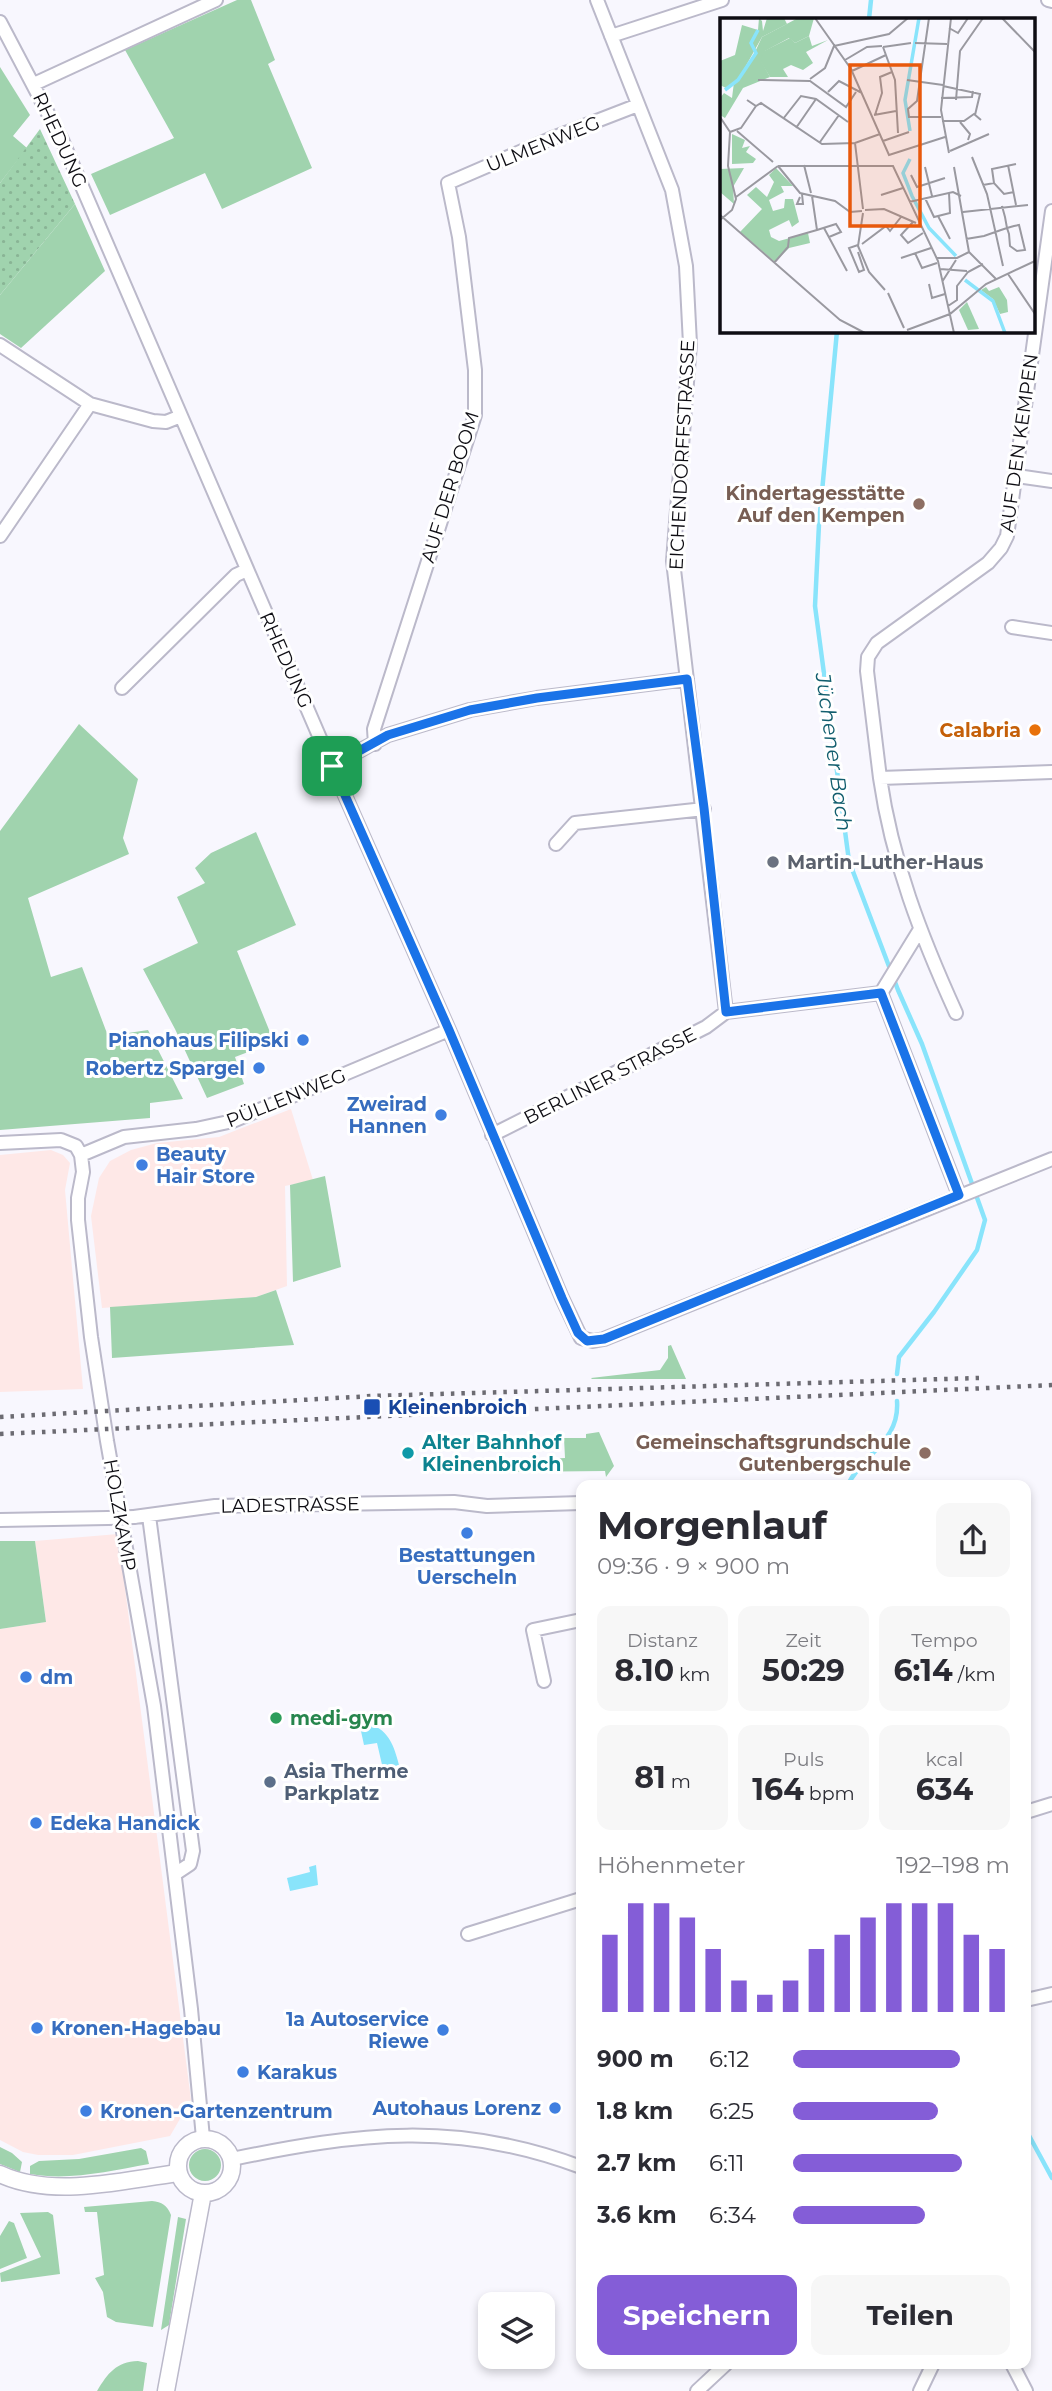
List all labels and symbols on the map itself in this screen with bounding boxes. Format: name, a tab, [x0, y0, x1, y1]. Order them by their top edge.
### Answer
inset map	[720, 18, 1034, 332]
street label: RHEDUNG	[28, 89, 92, 191]
street label: ULMENWEG	[483, 111, 603, 177]
street label: EICHENDORFFSTRASSE	[664, 339, 700, 571]
street label: AUF DEN KEMPEN	[995, 352, 1043, 534]
street label: AUF DER BOOM	[416, 409, 484, 565]
place label: Kindertagesstätte Auf den Kempen	[726, 482, 905, 527]
marker: Kindertagesstätte Auf den Kempen	[911, 496, 927, 512]
street label: RHEDUNG	[255, 608, 317, 712]
water label: Jüchener Bach	[810, 670, 857, 833]
place label: Calabria	[939, 719, 1021, 742]
marker: Calabria	[1027, 722, 1043, 738]
pin	[302, 736, 362, 796]
place label: Martin-Luther-Haus	[787, 851, 983, 874]
marker: Martin-Luther-Haus	[765, 854, 781, 870]
street label: BERLINER STRASSE	[520, 1023, 700, 1129]
place label: Pianohaus Filipski	[108, 1029, 289, 1052]
marker: Pianohaus Filipski	[295, 1032, 311, 1048]
place label: Robertz Spargel	[85, 1057, 245, 1080]
marker: Robertz Spargel	[251, 1060, 267, 1076]
street label: PÜLLENWEG	[223, 1064, 349, 1132]
place label: Zweirad Hannen	[347, 1093, 427, 1138]
marker: Zweirad Hannen	[433, 1107, 449, 1123]
place label: Beauty Hair Store	[156, 1143, 255, 1188]
marker: Beauty Hair Store	[134, 1157, 150, 1173]
place label: Kleinenbroich	[388, 1396, 527, 1419]
marker: Kleinenbroich	[362, 1397, 382, 1417]
place label: Alter Bahnhof Kleinenbroich	[421, 1431, 562, 1476]
place label: Gemeinschaftsgrundschule Gutenbergschule	[636, 1431, 911, 1476]
marker: Alter Bahnhof Kleinenbroich	[400, 1445, 416, 1461]
marker: Gemeinschaftsgrundschule Gutenbergschule	[917, 1445, 933, 1461]
street label: HOLZKAMP	[99, 1457, 141, 1573]
street label: LADESTRASSE	[220, 1492, 360, 1518]
marker: Bestattungen Uerscheln	[459, 1525, 475, 1541]
place label: Bestattungen Uerscheln	[398, 1544, 536, 1589]
place label: dm	[40, 1666, 73, 1689]
marker: dm	[18, 1669, 34, 1685]
place label: medi-gym	[290, 1707, 393, 1730]
marker: medi-gym	[268, 1710, 284, 1726]
place label: Asia Therme Parkplatz	[283, 1760, 408, 1805]
marker: Asia Therme Parkplatz	[262, 1774, 278, 1790]
place label: Edeka Handick	[50, 1812, 200, 1835]
marker: Edeka Handick	[28, 1815, 44, 1831]
place label: 1a Autoservice Riewe	[286, 2008, 429, 2053]
place label: Kronen-Hagebau	[51, 2017, 221, 2040]
marker: Kronen-Hagebau	[29, 2020, 45, 2036]
marker: 1a Autoservice Riewe	[435, 2022, 451, 2038]
place label: Karakus	[257, 2061, 337, 2084]
marker: Karakus	[235, 2064, 251, 2080]
place label: Autohaus Lorenz	[372, 2097, 541, 2120]
place label: Kronen-Gartenzentrum	[100, 2100, 333, 2123]
marker: Autohaus Lorenz	[547, 2100, 563, 2116]
marker: Kronen-Gartenzentrum	[78, 2103, 94, 2119]

